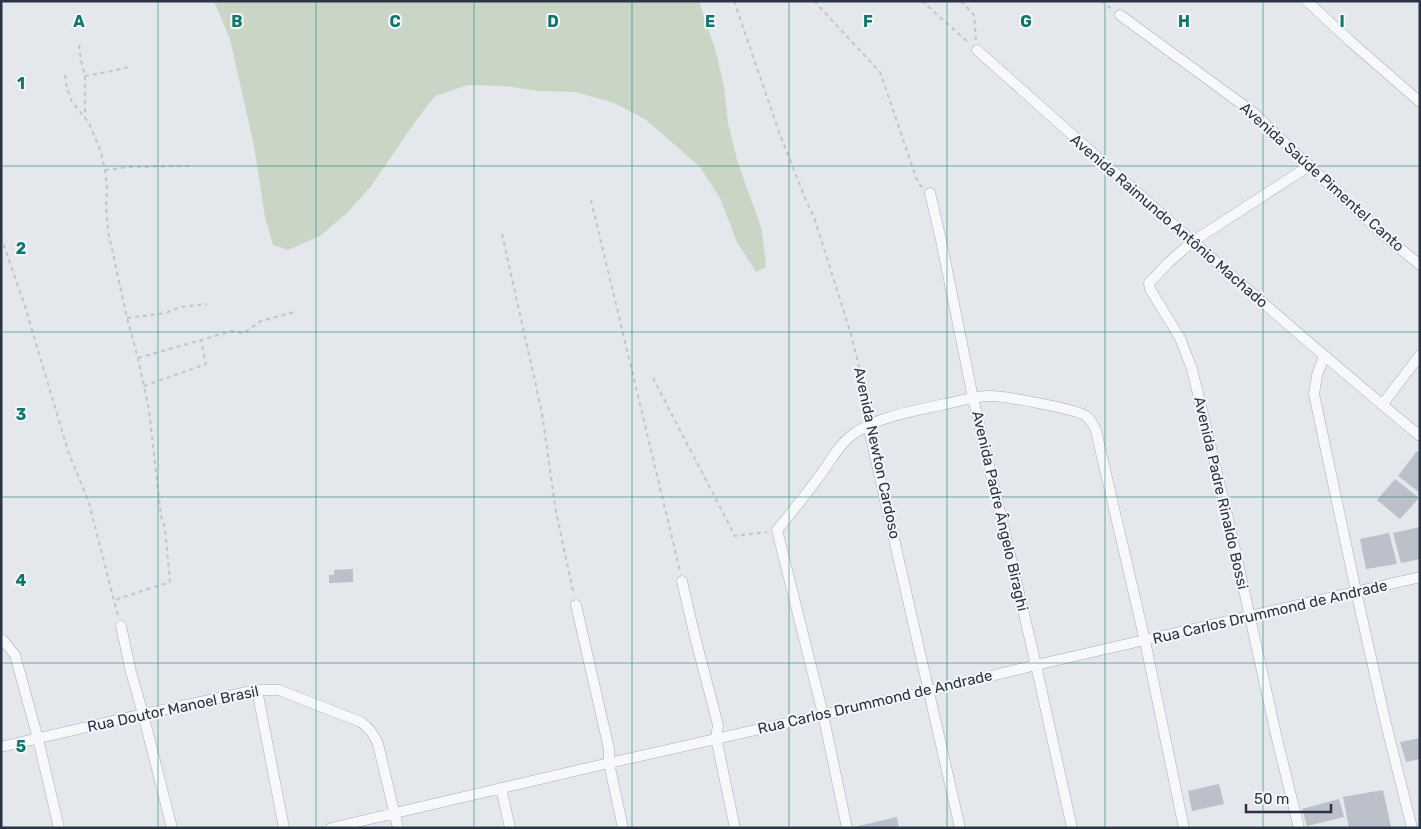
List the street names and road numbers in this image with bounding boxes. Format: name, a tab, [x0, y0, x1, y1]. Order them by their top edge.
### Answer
street label: Avenida Saúde Pimentel Canto	[1236, 99, 1408, 255]
street label: Avenida Raimundo Antônio Machado	[1067, 130, 1271, 312]
street label: Avenida Newton Cardoso	[850, 365, 904, 541]
street label: Avenida Padre Rinaldo Bossi	[1190, 395, 1252, 591]
street label: Avenida Padre Ângelo Biraghi	[968, 409, 1032, 613]
street label: Rua Carlos Drummond de Andrade	[1151, 576, 1389, 648]
street label: Rua Carlos Drummond de Andrade	[756, 666, 994, 738]
street label: Rua Doutor Manoel Brasil	[86, 682, 260, 736]

